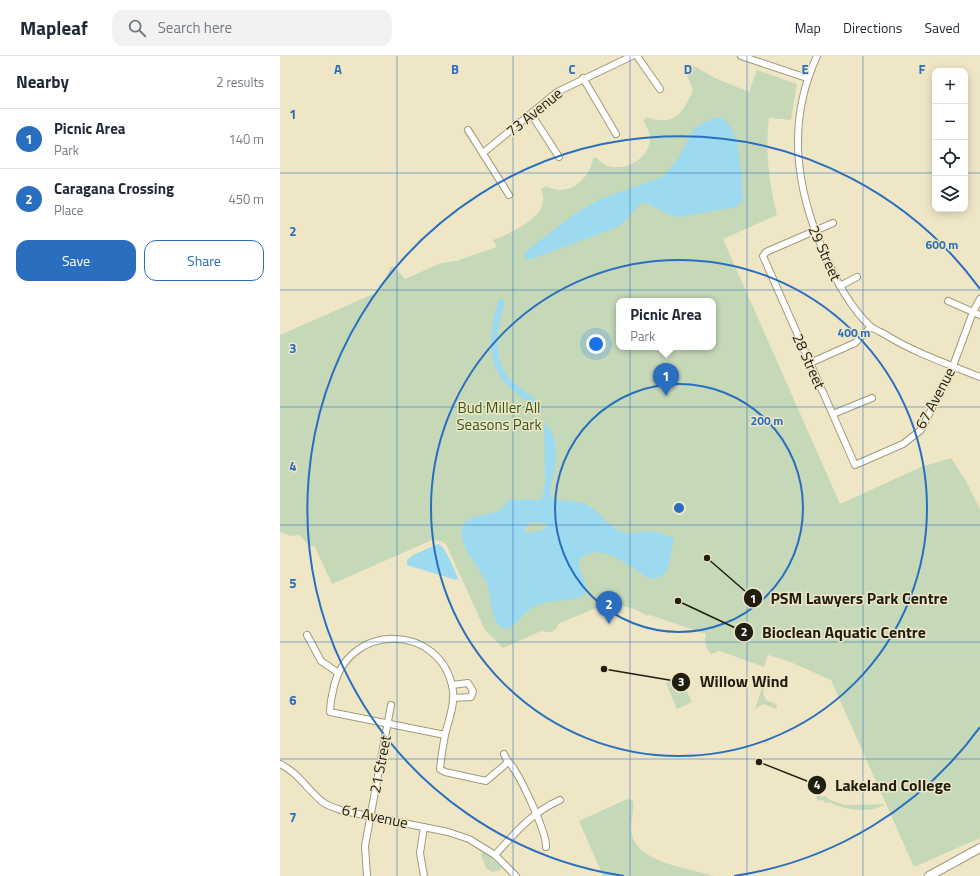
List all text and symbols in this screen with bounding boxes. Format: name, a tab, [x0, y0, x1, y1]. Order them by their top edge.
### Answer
search box	[112, 10, 392, 46]
text: Mapleaf	[20, 13, 88, 42]
text: Search here	[158, 16, 232, 39]
icon: search	[126, 17, 148, 39]
text: Map	[795, 17, 821, 38]
text: Directions	[843, 17, 902, 38]
text: Saved	[924, 17, 960, 38]
text: A	[334, 59, 342, 79]
text: B	[451, 59, 459, 79]
text: C	[568, 59, 576, 79]
text: D	[684, 59, 692, 79]
text: E	[801, 59, 809, 79]
text: F	[919, 59, 926, 79]
map controls	[932, 68, 968, 212]
button: +	[932, 68, 968, 104]
text: Nearby	[16, 69, 69, 95]
text: 2 results	[216, 72, 264, 92]
street label: 73 Avenue	[501, 82, 567, 142]
text: 1	[289, 104, 297, 124]
button: −	[932, 104, 968, 140]
text: Picnic Area	[54, 117, 125, 140]
text: 1	[25, 129, 33, 149]
text: 140 m	[228, 129, 264, 149]
text: Park	[54, 140, 79, 160]
button: locate	[932, 140, 968, 176]
button: layers	[932, 176, 968, 212]
text: Caragana Crossing	[54, 177, 174, 200]
text: 2	[25, 189, 33, 209]
text: 450 m	[228, 189, 264, 209]
text: Place	[54, 200, 83, 220]
text: 2	[289, 221, 297, 241]
street label: 29 Street	[803, 221, 848, 285]
text: 600 m	[926, 235, 958, 254]
button: Save	[16, 240, 136, 281]
button: Share	[144, 240, 264, 281]
popup	[616, 298, 716, 350]
text: Picnic Area	[630, 303, 702, 326]
text: 400 m	[838, 323, 870, 342]
text: Park	[630, 326, 655, 346]
street label: 28 Street	[787, 329, 832, 393]
your location	[586, 334, 606, 354]
text: 3	[289, 338, 297, 358]
pin: 1	[653, 363, 679, 396]
street label: 67 Avenue	[909, 363, 961, 433]
park label: Bud Miller All Seasons Park	[456, 396, 542, 436]
text: 200 m	[751, 411, 783, 430]
text: 4	[289, 456, 297, 476]
centre of rings	[672, 501, 686, 515]
text: 5	[289, 573, 297, 593]
callout: PSM Lawyers Park Centre	[743, 584, 956, 612]
text: PSM Lawyers Park Centre	[770, 586, 948, 610]
text: 1	[750, 589, 756, 608]
pin: 2	[596, 591, 622, 624]
callout: Bioclean Aquatic Centre	[734, 618, 934, 646]
text: Bioclean Aquatic Centre	[762, 620, 926, 644]
text: 2	[741, 622, 747, 641]
callout: Willow Wind	[671, 668, 796, 696]
text: Willow Wind	[700, 669, 788, 693]
text: 3	[678, 672, 684, 691]
text: 6	[289, 690, 297, 710]
street label: 21 Street	[363, 732, 397, 795]
callout: Lakeland College	[807, 771, 959, 799]
text: Lakeland College	[835, 773, 951, 797]
text: 4	[814, 775, 821, 794]
street label: 61 Avenue	[340, 798, 410, 834]
text: 7	[289, 807, 297, 827]

